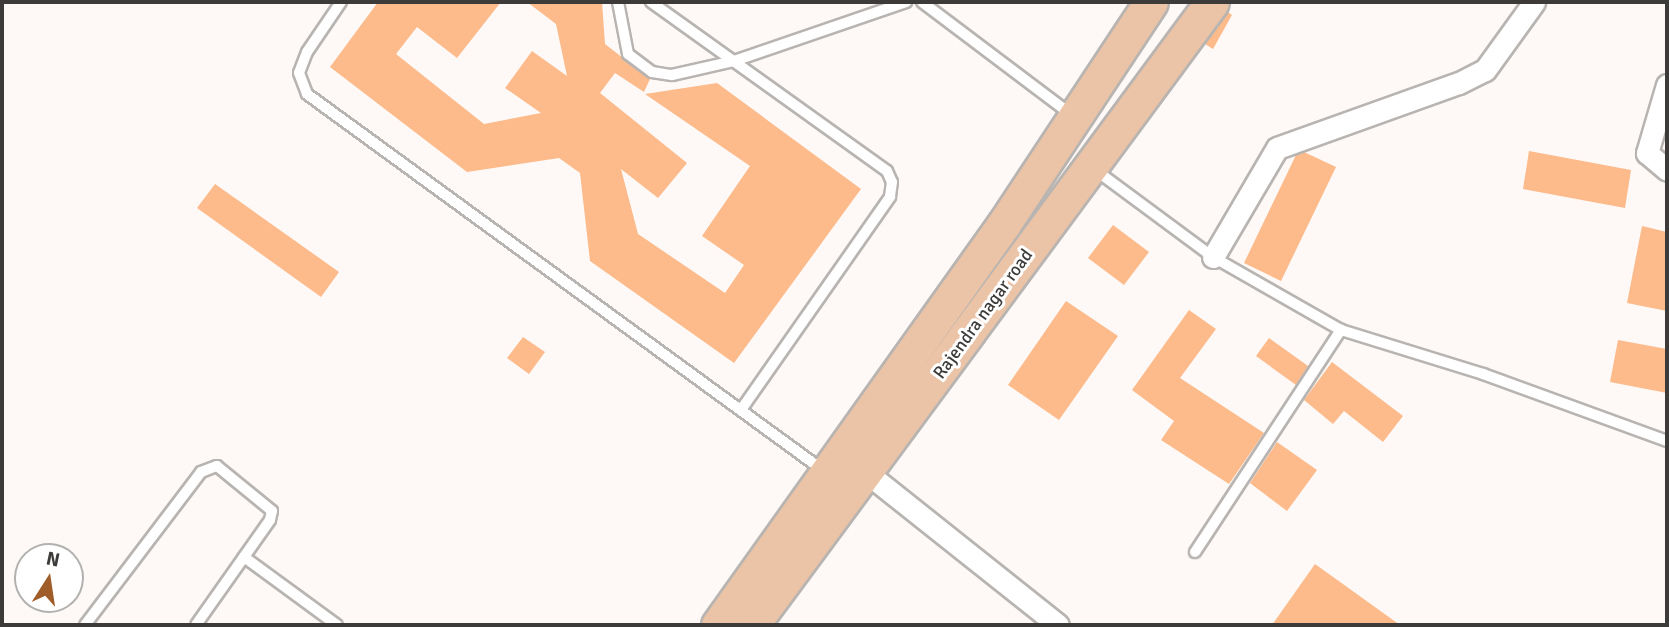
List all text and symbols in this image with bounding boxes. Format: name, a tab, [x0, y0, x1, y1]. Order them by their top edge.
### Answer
street label: Rajendra nagar road	[929, 245, 1037, 383]
north arrow	[14, 543, 84, 613]
text: N	[44, 546, 62, 573]

